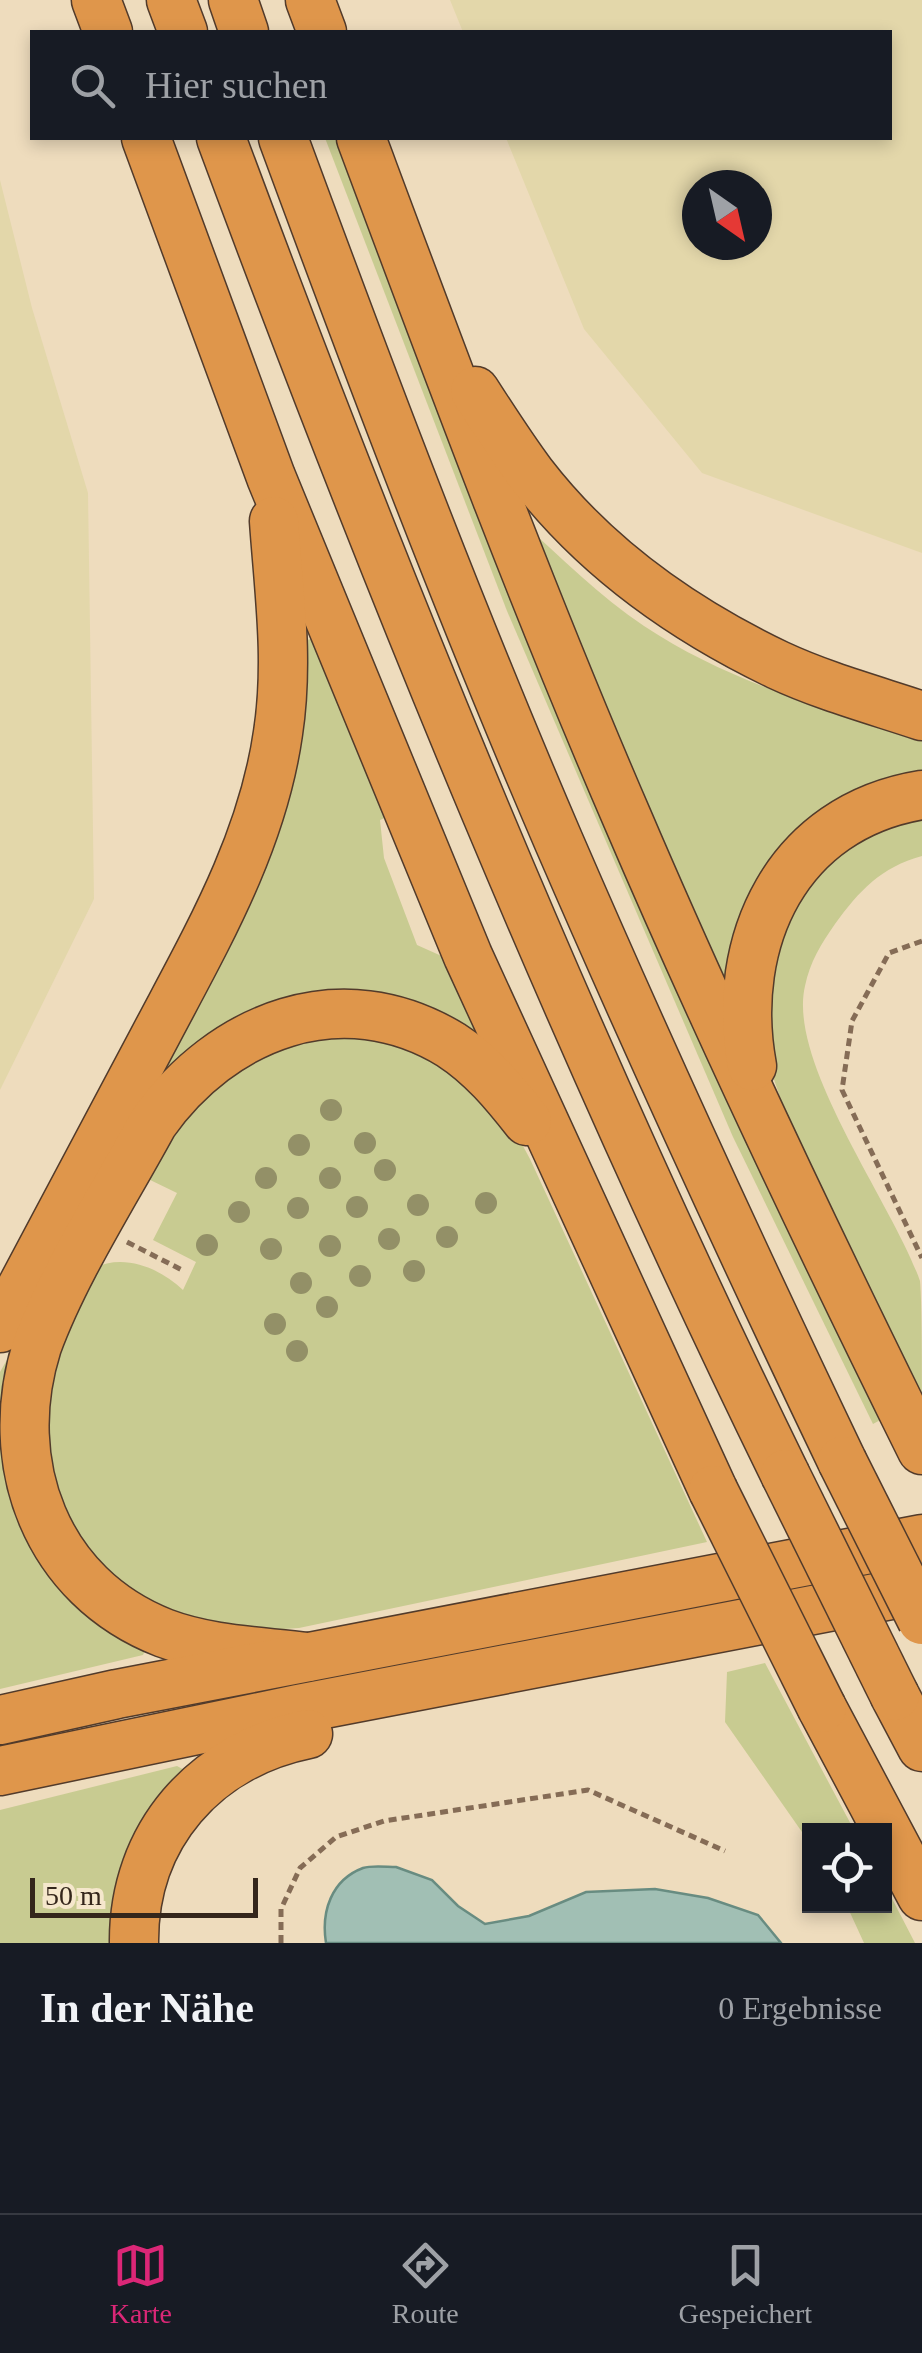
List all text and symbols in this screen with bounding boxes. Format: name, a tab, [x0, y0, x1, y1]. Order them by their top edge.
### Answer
search box	[30, 30, 892, 140]
icon: search	[65, 58, 120, 113]
text: Hier suchen	[145, 64, 328, 106]
north arrow	[682, 170, 772, 260]
map controls	[802, 1823, 892, 1913]
button: locate	[802, 1823, 892, 1913]
scale bar	[30, 1873, 258, 1918]
text: 50 m	[45, 1880, 102, 1911]
text: In der Nähe	[40, 1985, 254, 2031]
text: 0 Ergebnisse	[718, 1990, 882, 2026]
tab: Karte	[110, 2238, 172, 2330]
tab: Route	[392, 2238, 459, 2330]
tab: Gespeichert	[678, 2238, 812, 2330]

